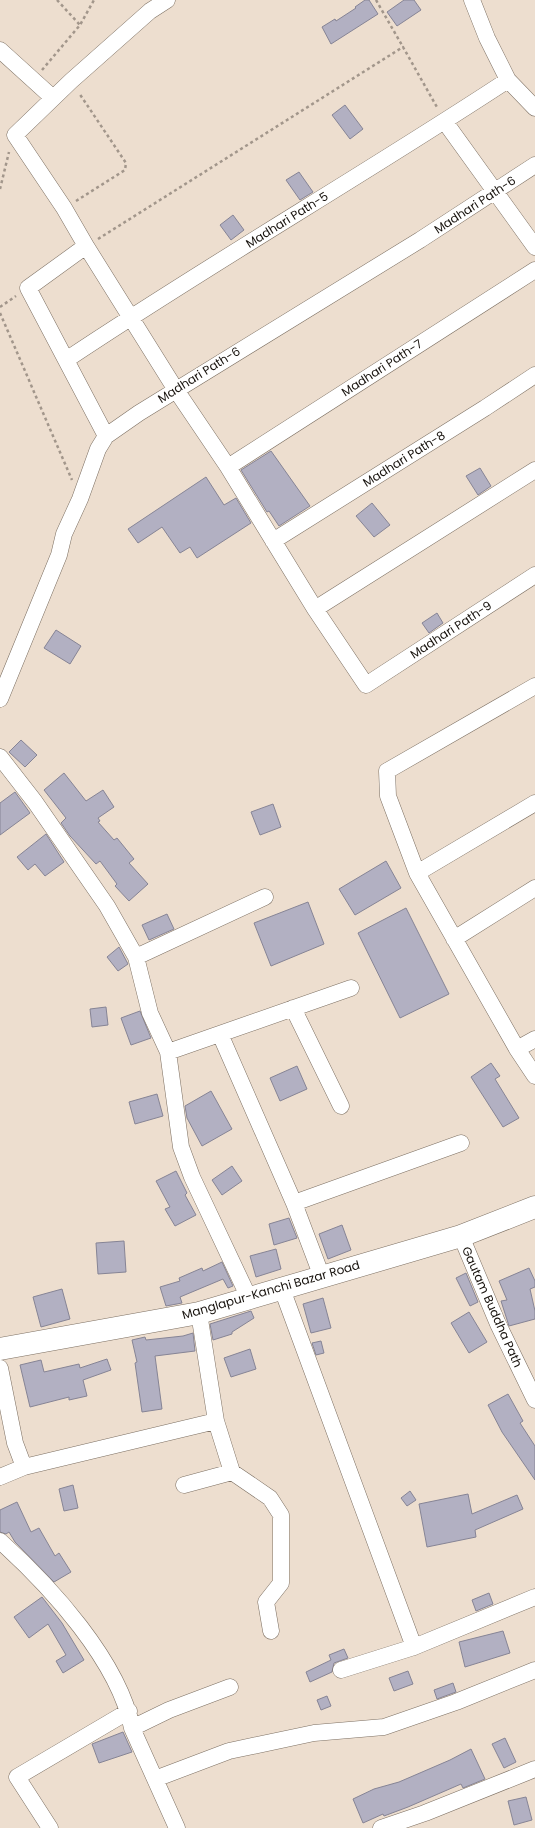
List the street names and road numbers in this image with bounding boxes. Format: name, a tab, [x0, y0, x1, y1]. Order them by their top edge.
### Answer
street label: Madhari Path-6	[431, 172, 519, 237]
street label: Madhari Path-5	[242, 187, 331, 252]
street label: Madhari Path-7	[338, 335, 426, 400]
street label: Madhari Path-6	[154, 342, 243, 407]
street label: Madhari Path-8	[359, 426, 448, 491]
street label: Madhari Path-9	[407, 597, 495, 662]
street label: Gautam Buddha Path	[458, 1244, 527, 1370]
street label: Manglapur-Kanchi Bazar Road	[180, 1256, 362, 1323]

